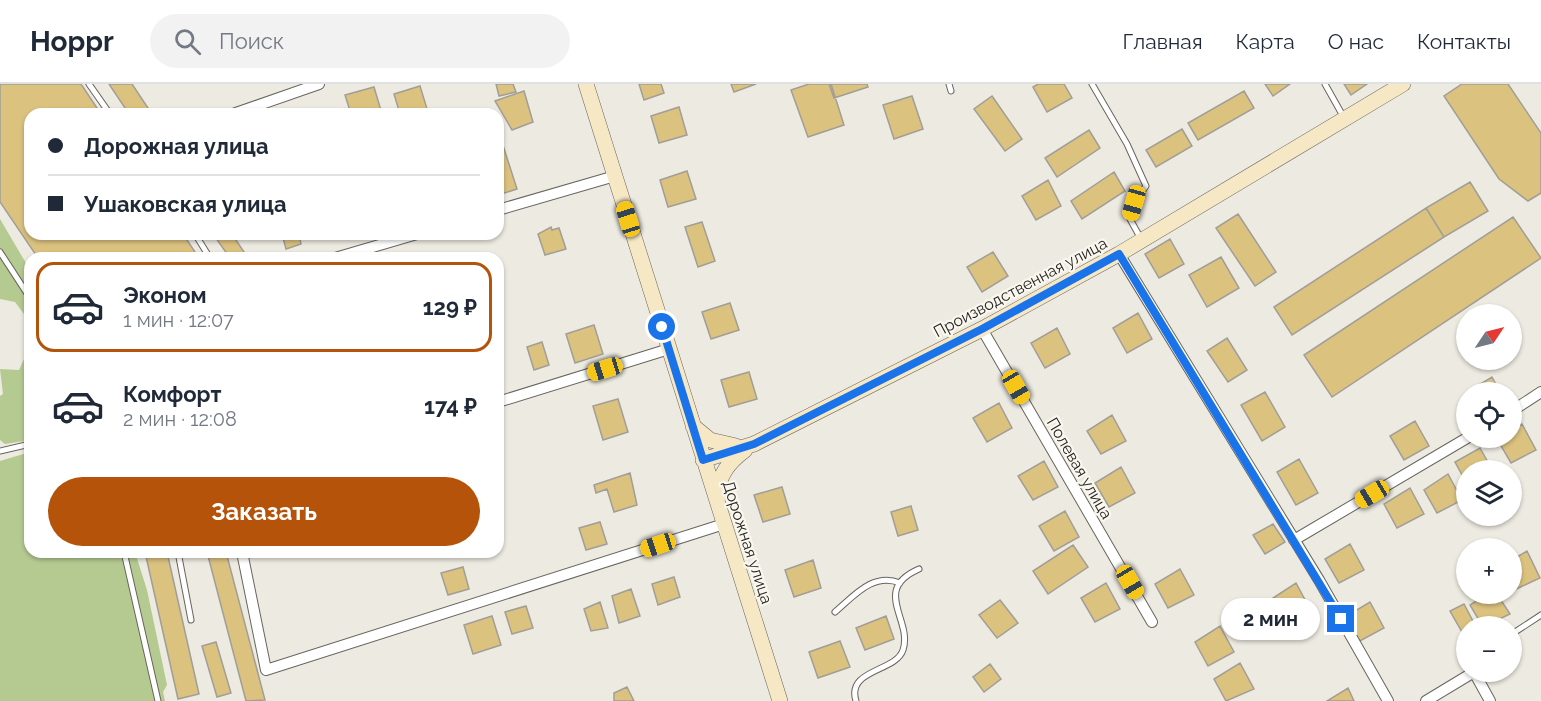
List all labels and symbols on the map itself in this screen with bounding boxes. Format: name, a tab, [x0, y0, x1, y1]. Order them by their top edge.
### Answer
car	[1120, 183, 1148, 223]
car	[614, 199, 642, 239]
street label: Производственная улица	[930, 234, 1110, 341]
north arrow	[1456, 304, 1522, 370]
route start	[648, 313, 675, 340]
car	[585, 355, 625, 383]
car	[999, 367, 1033, 407]
street label: Полевая улица	[1043, 414, 1116, 522]
car	[1352, 477, 1392, 511]
street label: Дорожная улица	[719, 478, 776, 606]
car	[638, 531, 678, 559]
car	[1113, 562, 1147, 602]
callout: 2 мин	[1221, 598, 1320, 640]
route end	[1327, 605, 1354, 632]

